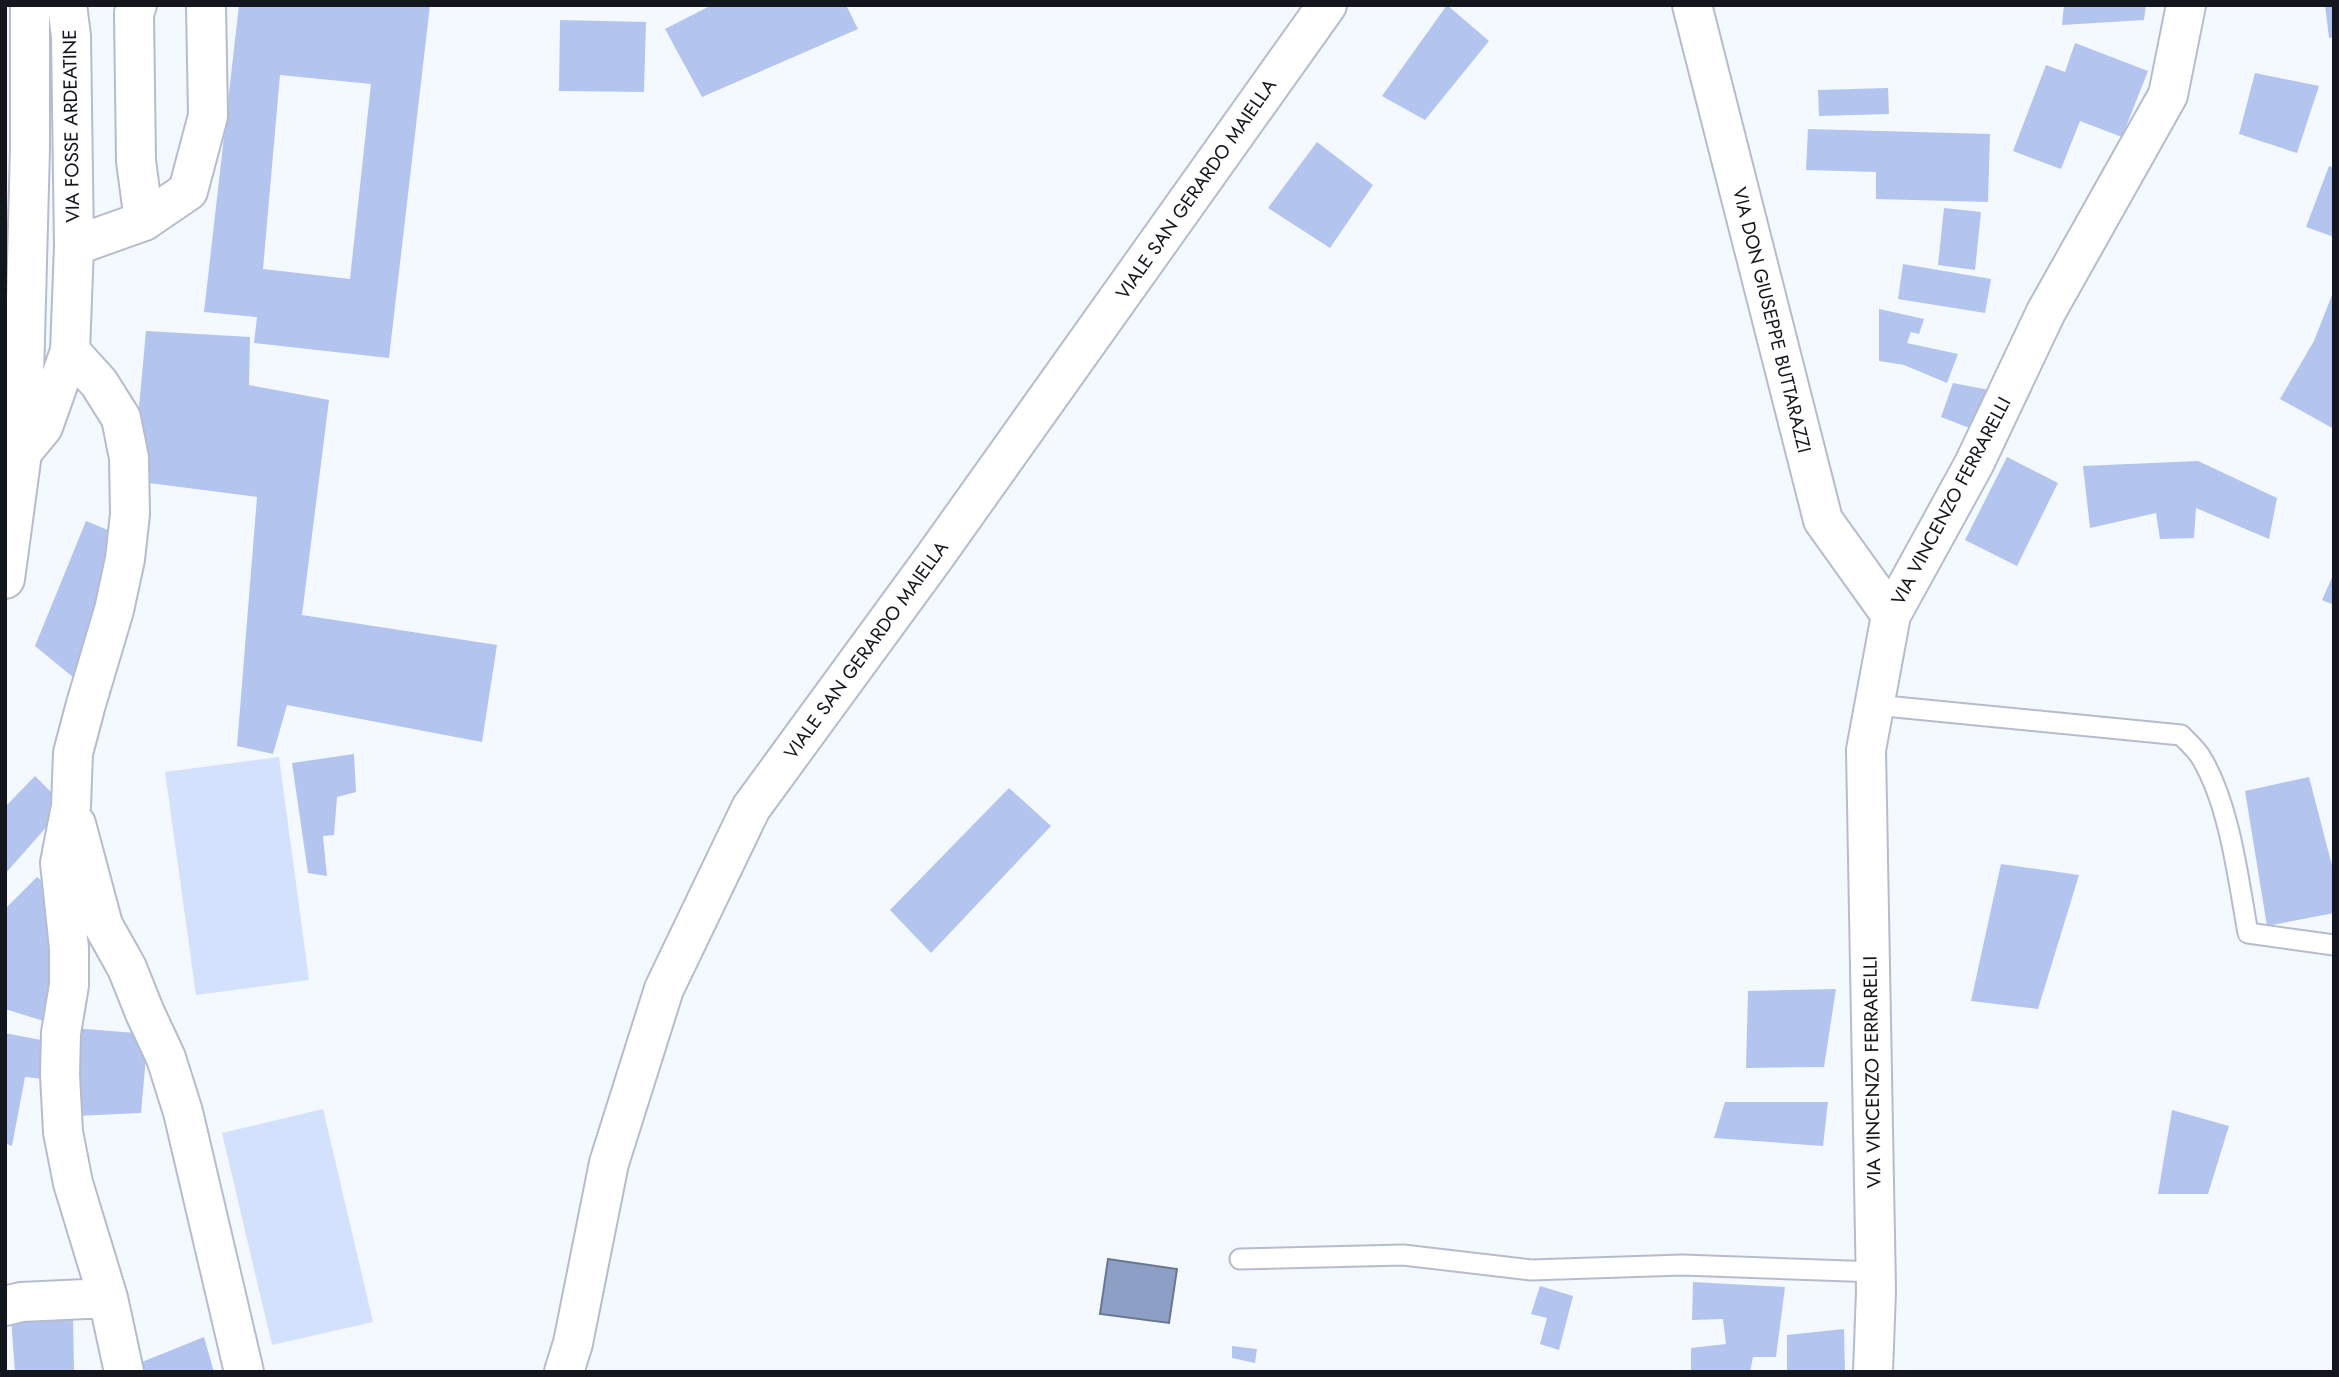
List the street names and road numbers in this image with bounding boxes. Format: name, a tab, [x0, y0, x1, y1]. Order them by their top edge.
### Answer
street label: VIA FOSSE ARDEATINE	[56, 29, 86, 223]
street label: VIALE SAN GERARDO MAIELLA	[1109, 73, 1283, 305]
street label: VIA DON GIUSEPPE BUTTARAZZI	[1726, 184, 1818, 456]
street label: VIA VINCENZO FERRARELLI	[1885, 392, 2017, 610]
street label: VIALE SAN GERARDO MAIELLA	[778, 535, 955, 765]
street label: VIA VINCENZO FERRARELLI	[1856, 956, 1888, 1188]

